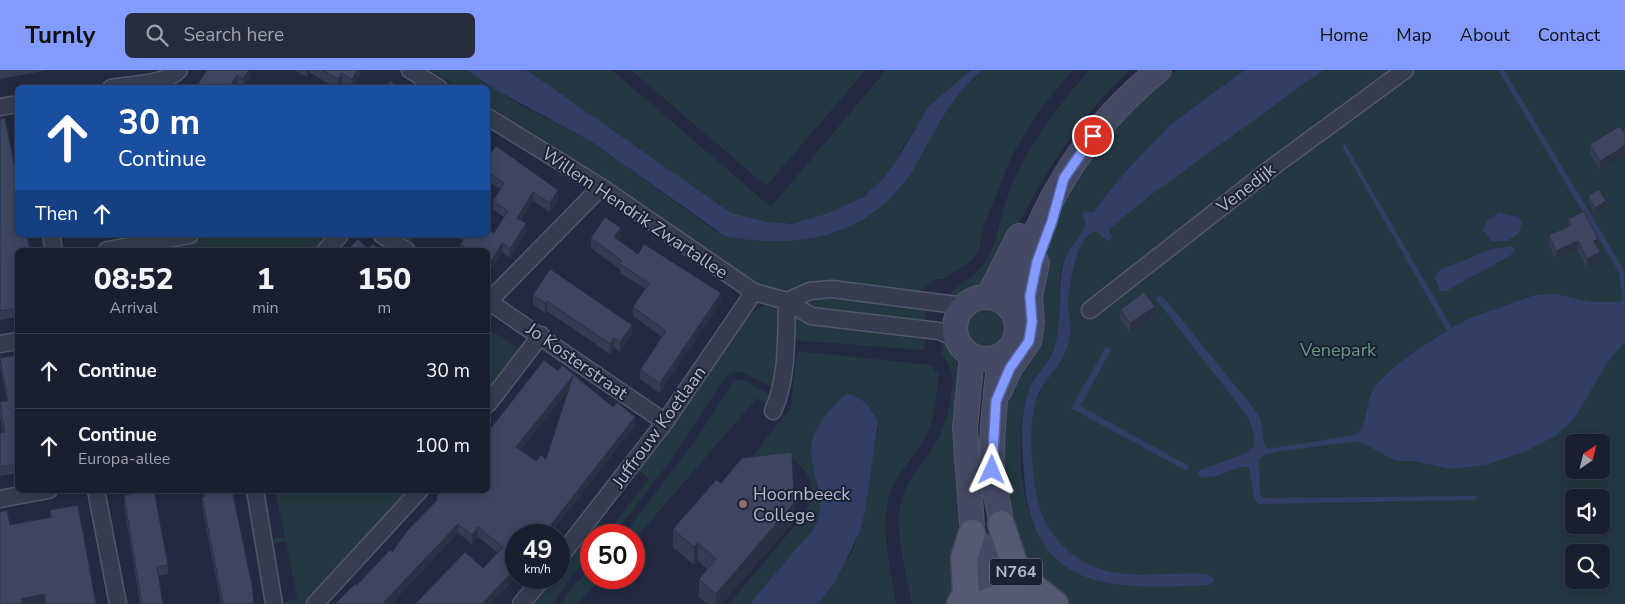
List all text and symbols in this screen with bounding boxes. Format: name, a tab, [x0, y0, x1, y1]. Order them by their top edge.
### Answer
search box	[125, 13, 475, 58]
text: Turnly	[25, 19, 95, 51]
icon: search	[143, 21, 171, 49]
text: Search here	[183, 22, 284, 48]
text: Home	[1320, 23, 1368, 47]
text: Map	[1396, 23, 1432, 47]
text: About	[1460, 23, 1510, 47]
text: Contact	[1538, 23, 1600, 47]
text: 30 m	[118, 99, 200, 146]
icon: ahead	[35, 105, 100, 170]
pin	[1072, 115, 1114, 157]
icon: arrive	[1079, 122, 1107, 150]
street label: Willem Hendrik Zwartallee	[537, 142, 733, 284]
text: Continue	[118, 144, 206, 174]
street label: Venedijk	[1211, 157, 1281, 219]
icon: ahead	[88, 200, 116, 228]
text: Then	[35, 201, 78, 227]
text: 08:52	[94, 259, 173, 300]
text: 1	[256, 259, 274, 300]
text: 150	[357, 259, 411, 300]
text: Arrival	[110, 297, 158, 319]
text: min	[252, 297, 279, 319]
text: m	[377, 297, 391, 319]
street label: Jo Kosterstraat	[521, 317, 633, 405]
park label: Venepark	[1299, 338, 1377, 362]
icon: ahead	[35, 357, 63, 385]
text: Continue	[78, 358, 157, 384]
text: 30 m	[426, 358, 470, 384]
street label: Juffrouw Koetlaan	[606, 361, 711, 494]
text: Continue	[78, 422, 157, 448]
icon: ahead	[35, 432, 63, 460]
text: 100 m	[415, 433, 470, 459]
north arrow	[1565, 434, 1610, 479]
map controls	[1565, 434, 1610, 589]
position arrow	[965, 443, 1017, 495]
text: Europa-allee	[78, 448, 170, 470]
place label: Hoornbeeck College	[753, 482, 851, 527]
button: sound	[1565, 489, 1610, 534]
marker: Hoornbeeck College	[737, 498, 749, 510]
speed limit sign: 50	[580, 524, 645, 589]
text: 49	[522, 533, 553, 567]
button: search	[1565, 544, 1610, 589]
road number: N764	[990, 558, 1042, 586]
text: km/h	[524, 561, 551, 577]

